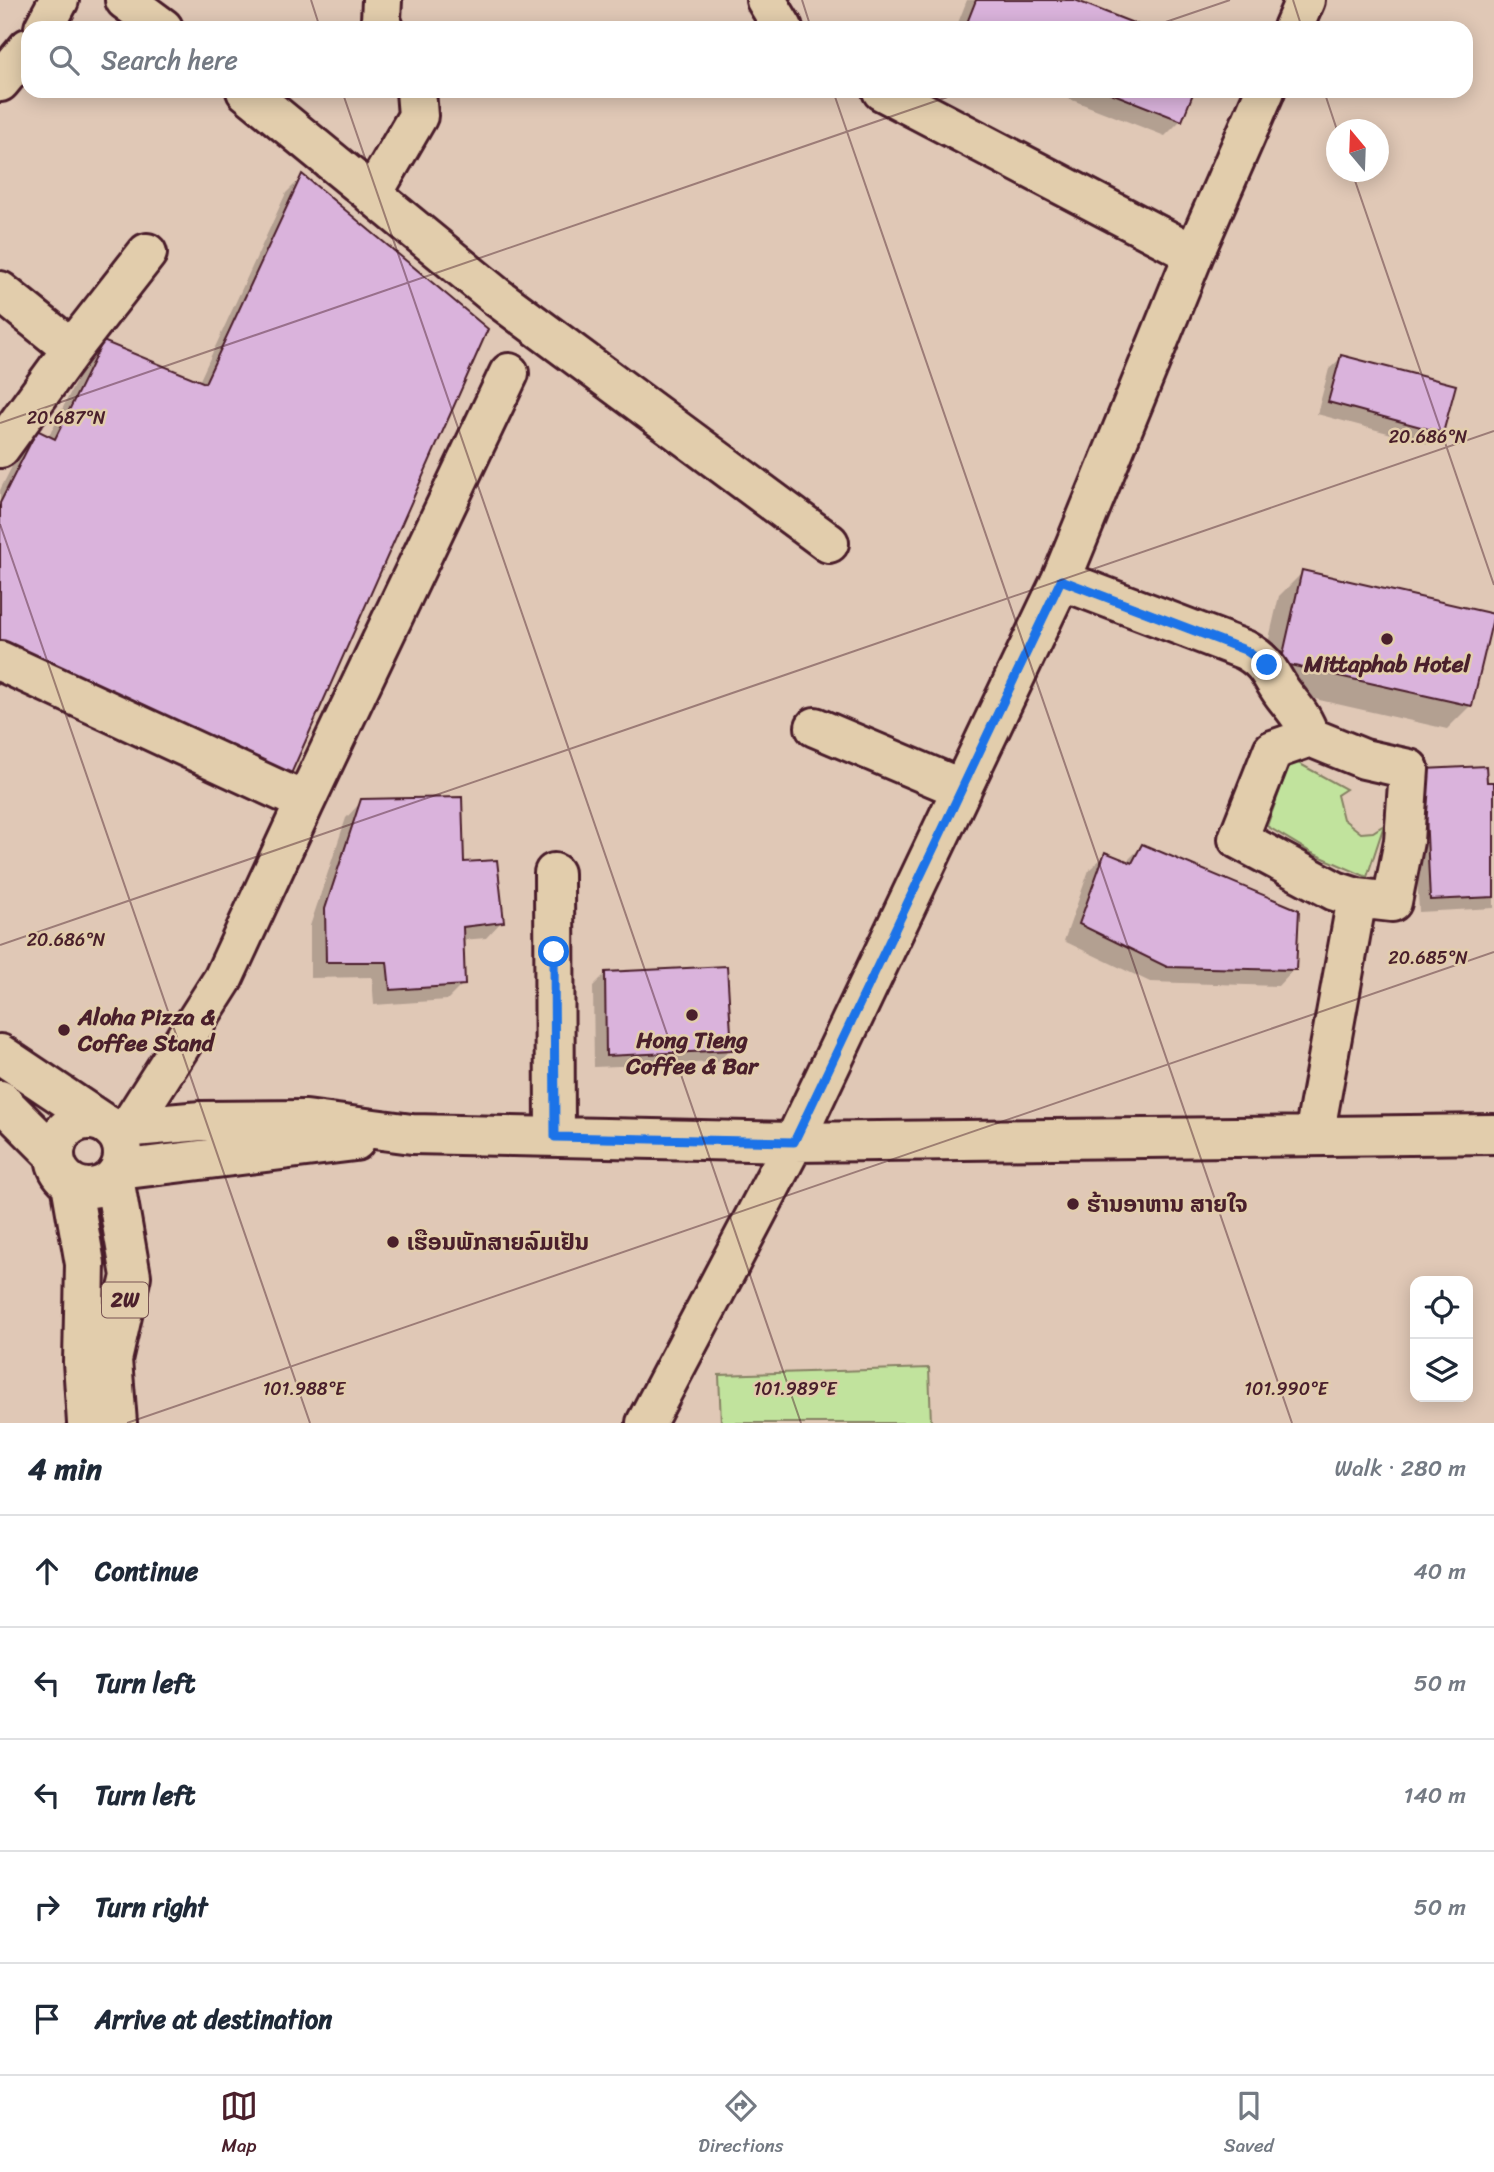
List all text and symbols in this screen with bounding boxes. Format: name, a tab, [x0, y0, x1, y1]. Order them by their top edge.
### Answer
search box	[21, 21, 1473, 98]
text: Search here	[101, 37, 238, 83]
icon: search	[45, 41, 83, 79]
north arrow	[1326, 119, 1389, 182]
text: 20.687°N	[27, 402, 106, 434]
text: 20.686°N	[1389, 421, 1468, 453]
marker: Mittaphab Hotel	[1379, 631, 1395, 647]
place label: Mittaphab Hotel	[1303, 644, 1471, 685]
route end	[1251, 649, 1282, 680]
text: 20.686°N	[27, 924, 106, 956]
route start	[538, 936, 569, 967]
text: 20.685°N	[1388, 942, 1468, 974]
place label: Aloha Pizza & Coffee Stand	[77, 997, 216, 1064]
marker: Hong Tieng Coffee & Bar	[684, 1007, 700, 1023]
place label: Hong Tieng Coffee & Bar	[625, 1020, 760, 1087]
marker: Aloha Pizza & Coffee Stand	[56, 1022, 72, 1038]
place label: ຮ້ານອາຫານ ສາຍໃຈ	[1087, 1184, 1248, 1225]
marker: ຮ້ານອາຫານ ສາຍໃຈ	[1065, 1196, 1081, 1212]
place label: ເຮືອນພັກສາຍລົມເຢັນ	[407, 1222, 589, 1263]
marker: ເຮືອນພັກສາຍລົມເຢັນ	[385, 1234, 401, 1250]
map controls	[1410, 1276, 1473, 1402]
button: locate	[1410, 1276, 1473, 1339]
road number: 2W	[102, 1282, 148, 1318]
button: layers	[1410, 1339, 1473, 1402]
text: 101.988°E	[263, 1373, 346, 1405]
text: 101.989°E	[754, 1373, 837, 1405]
text: 101.990°E	[1244, 1373, 1329, 1405]
text: 4 min	[28, 1442, 102, 1496]
text: Walk · 280 m	[1335, 1448, 1466, 1489]
text: Continue	[95, 1548, 198, 1594]
text: 40 m	[1413, 1551, 1466, 1592]
icon: ahead	[28, 1552, 66, 1590]
text: Turn left	[95, 1660, 195, 1706]
text: 50 m	[1414, 1663, 1466, 1704]
icon: left	[28, 1664, 66, 1702]
text: Turn left	[95, 1772, 195, 1818]
text: 140 m	[1404, 1775, 1466, 1816]
icon: left	[28, 1776, 66, 1814]
text: Turn right	[95, 1884, 208, 1930]
text: 50 m	[1414, 1887, 1466, 1928]
icon: right	[28, 1888, 66, 1926]
text: Arrive at destination	[95, 1996, 332, 2042]
icon: arrive	[28, 2000, 66, 2038]
tab: Map	[220, 2087, 258, 2162]
tab: Directions	[698, 2087, 784, 2162]
tab: Saved	[1224, 2087, 1274, 2162]

